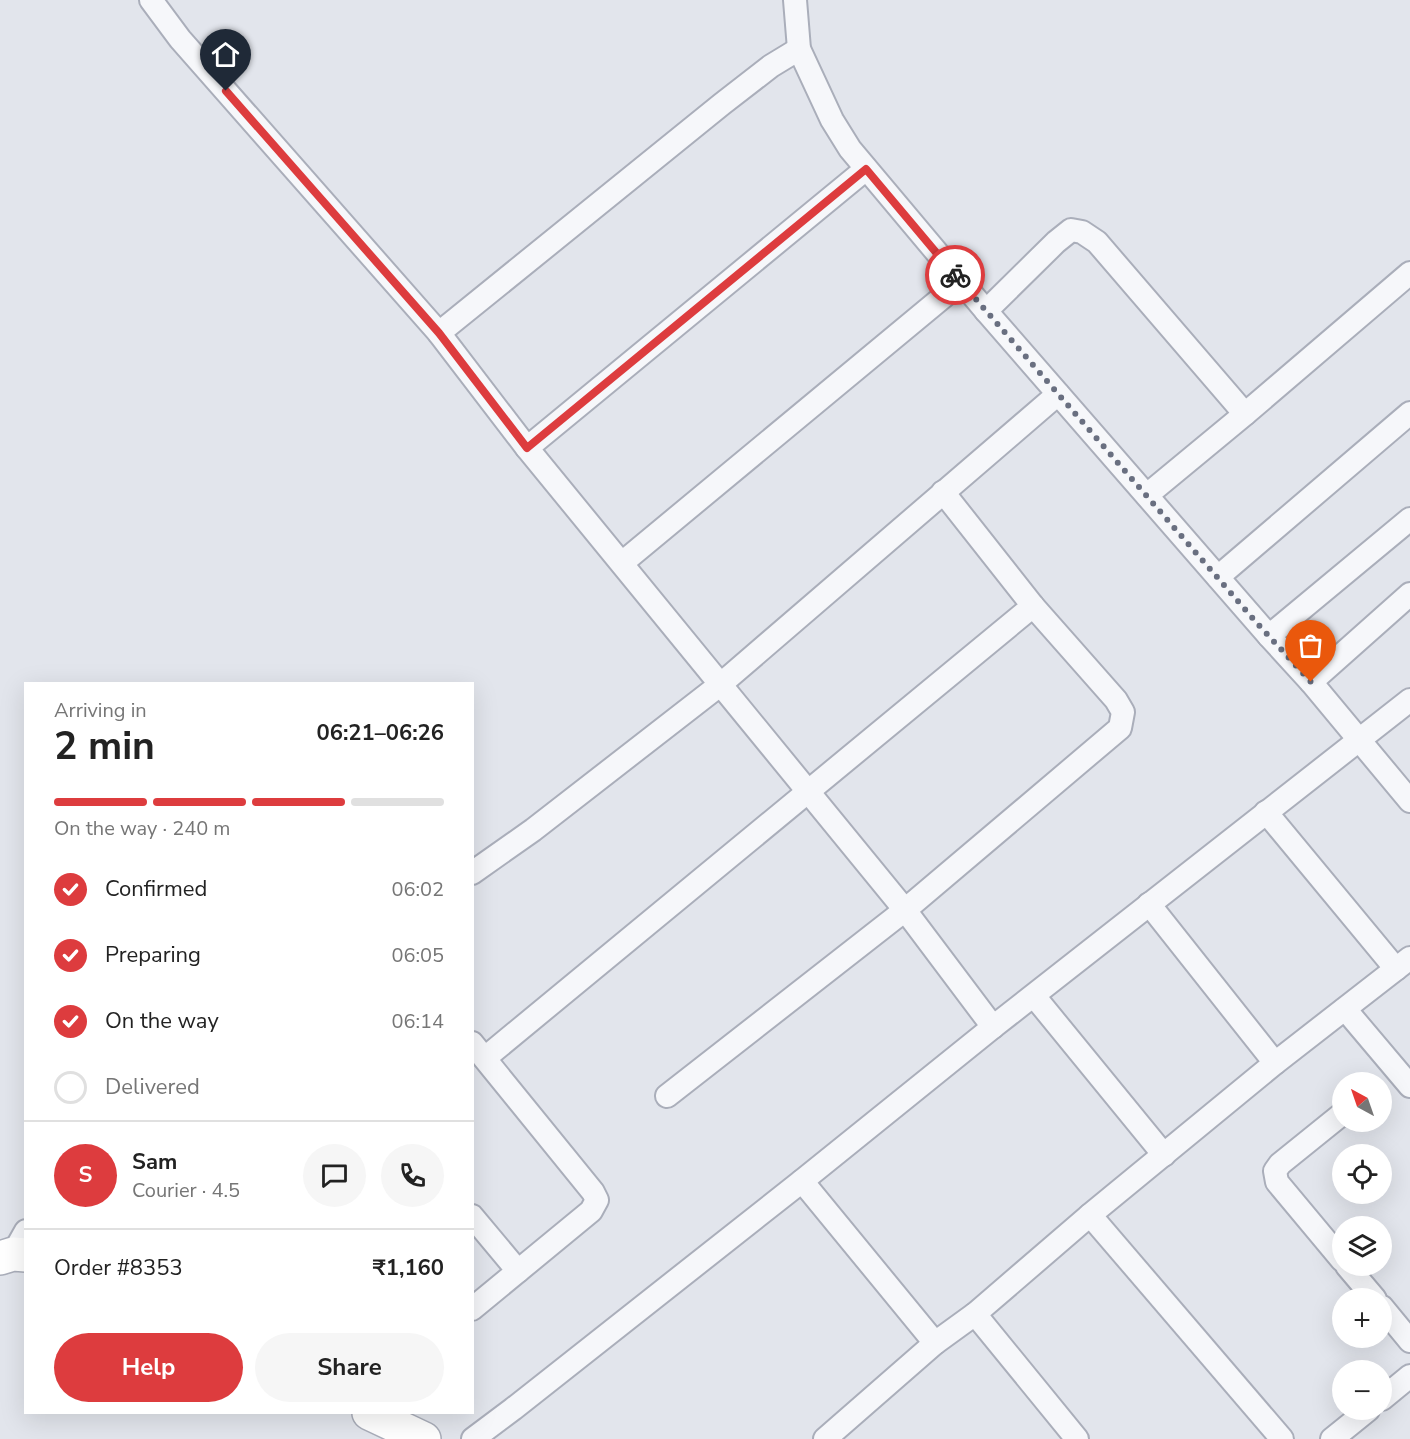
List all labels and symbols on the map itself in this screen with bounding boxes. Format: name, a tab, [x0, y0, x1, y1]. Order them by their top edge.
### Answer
pin	[200, 29, 251, 91]
courier	[925, 245, 985, 305]
pin	[1285, 620, 1336, 682]
north arrow	[1332, 1072, 1392, 1132]

